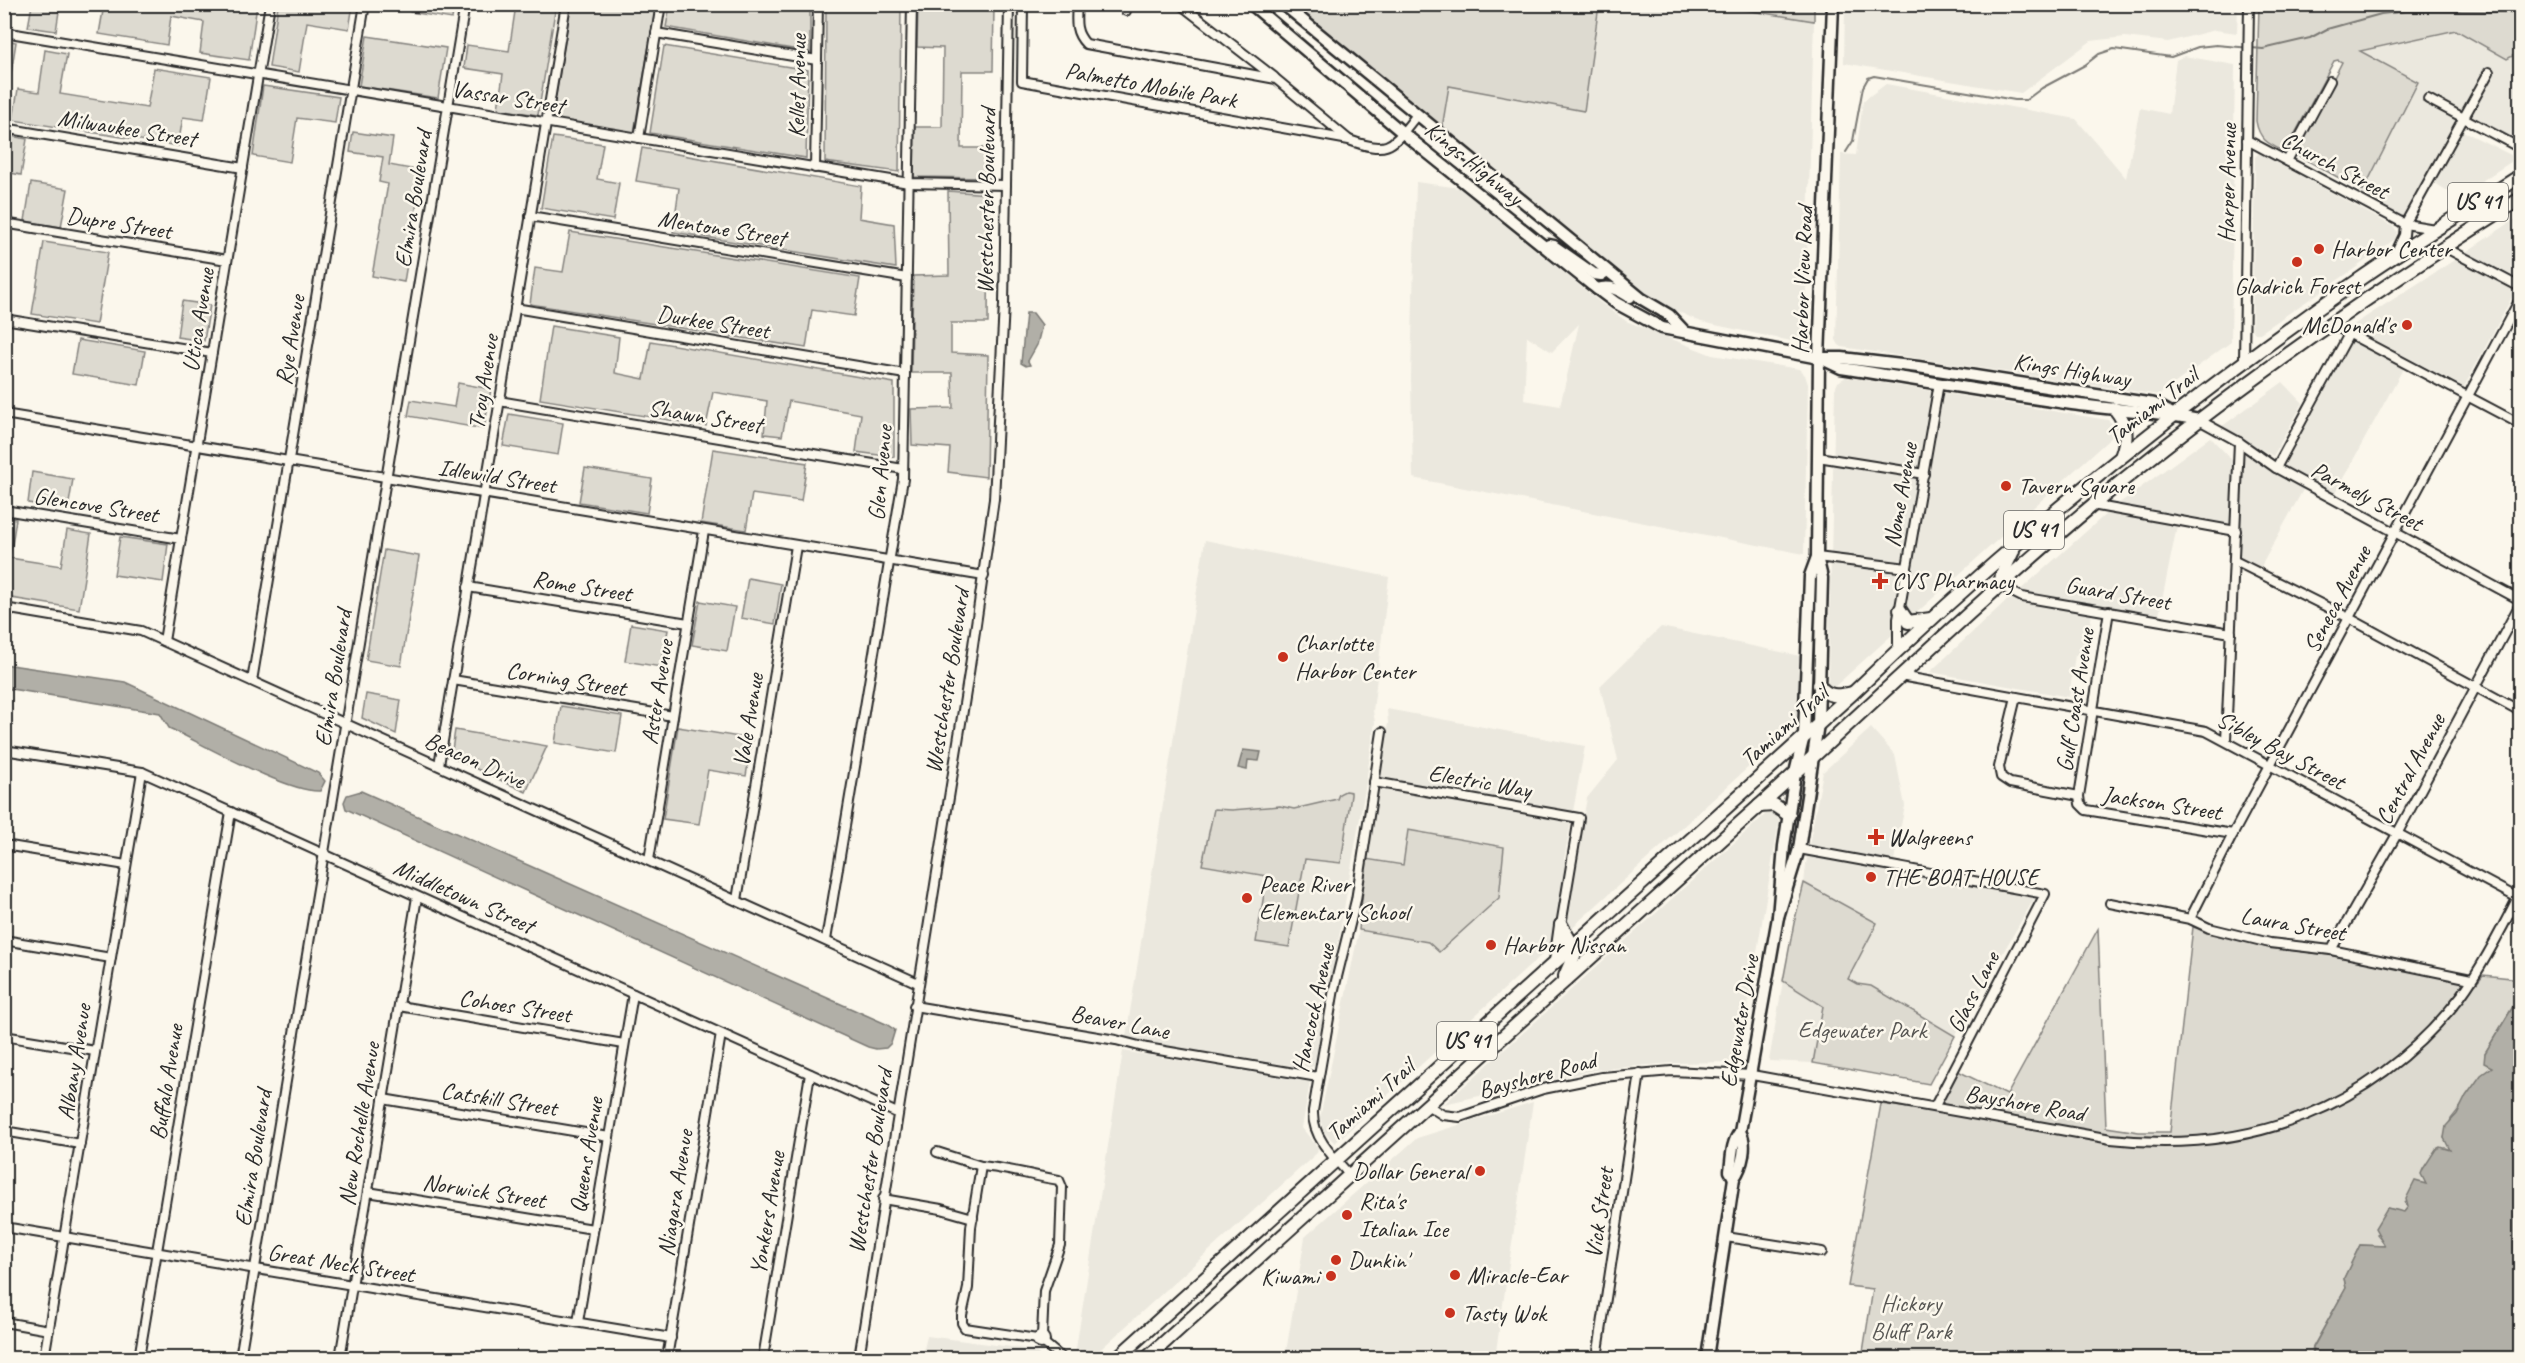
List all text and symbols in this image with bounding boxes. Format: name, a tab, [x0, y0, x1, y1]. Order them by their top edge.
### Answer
street label: Kellet Avenue	[781, 32, 813, 138]
street label: Palmetto Mobile Park	[1063, 55, 1241, 115]
street label: Vassar Street	[449, 73, 570, 121]
street label: Milwaukee Street	[56, 102, 201, 154]
street label: Westchester Boulevard	[969, 104, 1003, 294]
street label: Kings Highway	[1419, 114, 1531, 213]
street label: Harper Avenue	[2211, 121, 2243, 243]
street label: Church Street	[2276, 124, 2396, 207]
street label: Elmira Boulevard	[387, 125, 439, 269]
road number: US 41	[2448, 183, 2508, 221]
street label: Dupre Street	[64, 200, 176, 246]
street label: Harbor View Road	[1784, 202, 1820, 354]
street label: Mentone Street	[656, 203, 791, 253]
place label: Harbor Center	[2331, 234, 2454, 264]
marker: Harbor Center	[2312, 242, 2326, 256]
marker: Gladrich Forest	[2290, 255, 2304, 269]
street label: Utica Avenue	[175, 264, 221, 374]
place label: Gladrich Forest	[2234, 271, 2362, 301]
street label: Rye Avenue	[268, 291, 312, 387]
street label: Durkee Street	[655, 298, 773, 346]
place label: McDonald's	[2302, 310, 2398, 340]
marker: McDonald's	[2400, 318, 2414, 332]
street label: Troy Avenue	[461, 330, 506, 431]
street label: Kings Highway	[2011, 346, 2134, 394]
street label: Tamiami Trail	[2100, 358, 2207, 451]
street label: Shawn Street	[646, 392, 767, 440]
street label: Glen Avenue	[861, 422, 899, 522]
street label: Nome Avenue	[1876, 438, 1924, 549]
street label: Idlewild Street	[436, 452, 560, 500]
street label: Parmely Street	[2306, 454, 2430, 539]
place label: Tavern Square	[2018, 471, 2136, 501]
marker: Tavern Square	[1999, 479, 2013, 493]
street label: Glencove Street	[32, 480, 162, 530]
road number: US 41	[2004, 511, 2064, 549]
street label: Seneca Avenue	[2296, 538, 2379, 658]
street label: Rome Street	[530, 563, 636, 609]
place label: CVS Pharmacy	[1892, 566, 2016, 596]
street label: Guard Street	[2063, 569, 2175, 617]
marker: CVS Pharmacy	[1873, 574, 1887, 588]
street label: Westchester Boulevard	[918, 583, 977, 775]
street label: Elmira Boulevard	[307, 604, 359, 748]
street label: Gulf Coast Avenue	[2049, 624, 2101, 774]
place label: Charlotte Harbor Center	[1295, 628, 1418, 686]
street label: Aster Avenue	[634, 635, 680, 746]
marker: Charlotte Harbor Center	[1276, 650, 1290, 664]
street label: Corning Street	[504, 655, 630, 704]
street label: Vale Avenue	[726, 669, 771, 769]
street label: Tamiami Trail	[1734, 676, 1837, 774]
street label: Sibley Bay Street	[2212, 704, 2352, 797]
street label: Central Avenue	[2368, 706, 2453, 830]
street label: Beacon Drive	[420, 725, 532, 796]
street label: Electric Way	[1426, 757, 1535, 805]
street label: Jackson Street	[2099, 779, 2226, 828]
place label: Walgreens	[1888, 822, 1973, 852]
marker: Walgreens	[1869, 830, 1883, 844]
street label: Middletown Street	[389, 852, 542, 942]
place label: THE BOAT HOUSE	[1883, 862, 2041, 892]
place label: Peace River Elementary School	[1259, 869, 1413, 927]
marker: THE BOAT HOUSE	[1864, 870, 1878, 884]
marker: Peace River Elementary School	[1240, 891, 1254, 905]
street label: Laura Street	[2238, 900, 2350, 948]
place label: Harbor Nissan	[1503, 930, 1627, 960]
marker: Harbor Nissan	[1484, 938, 1498, 952]
street label: Hancock Avenue	[1285, 939, 1342, 1075]
street label: Glass Lane	[1940, 944, 2007, 1038]
street label: Edgewater Drive	[1713, 950, 1766, 1089]
street label: Cohoes Street	[457, 982, 575, 1030]
street label: Beaver Lane	[1068, 998, 1174, 1047]
street label: Albany Avenue	[50, 1000, 98, 1122]
park label: Edgewater Park	[1798, 1015, 1929, 1045]
street label: Buffalo Avenue	[142, 1020, 190, 1142]
road number: US 41	[1437, 1022, 1497, 1060]
street label: New Rochelle Avenue	[331, 1038, 387, 1208]
street label: Bayshore Road	[1475, 1044, 1603, 1105]
street label: Tamiami Trail	[1320, 1050, 1423, 1148]
street label: Westchester Boulevard	[841, 1063, 900, 1255]
street label: Catskill Street	[439, 1075, 561, 1123]
street label: Bayshore Road	[1963, 1078, 2091, 1129]
street label: Elmira Boulevard	[227, 1084, 279, 1228]
street label: Queens Avenue	[562, 1093, 610, 1215]
street label: Niagara Avenue	[650, 1126, 700, 1258]
street label: Yonkers Avenue	[742, 1147, 792, 1277]
place label: Dollar General	[1353, 1156, 1472, 1186]
marker: Dollar General	[1473, 1164, 1487, 1178]
street label: Vick Street	[1578, 1164, 1620, 1260]
street label: Norwick Street	[421, 1167, 549, 1216]
place label: Rita's Italian Ice	[1359, 1186, 1450, 1244]
marker: Rita's Italian Ice	[1340, 1208, 1354, 1222]
street label: Great Neck Street	[266, 1237, 418, 1290]
place label: Dunkin'	[1348, 1245, 1413, 1275]
marker: Dunkin'	[1329, 1253, 1343, 1267]
place label: Miracle-Ear	[1467, 1260, 1570, 1290]
place label: Kiwami	[1261, 1261, 1323, 1291]
marker: Miracle-Ear	[1448, 1268, 1462, 1282]
marker: Kiwami	[1324, 1269, 1338, 1283]
park label: Hickory Bluff Park	[1871, 1288, 1953, 1346]
place label: Tasty Wok	[1462, 1298, 1548, 1328]
marker: Tasty Wok	[1443, 1306, 1457, 1320]

